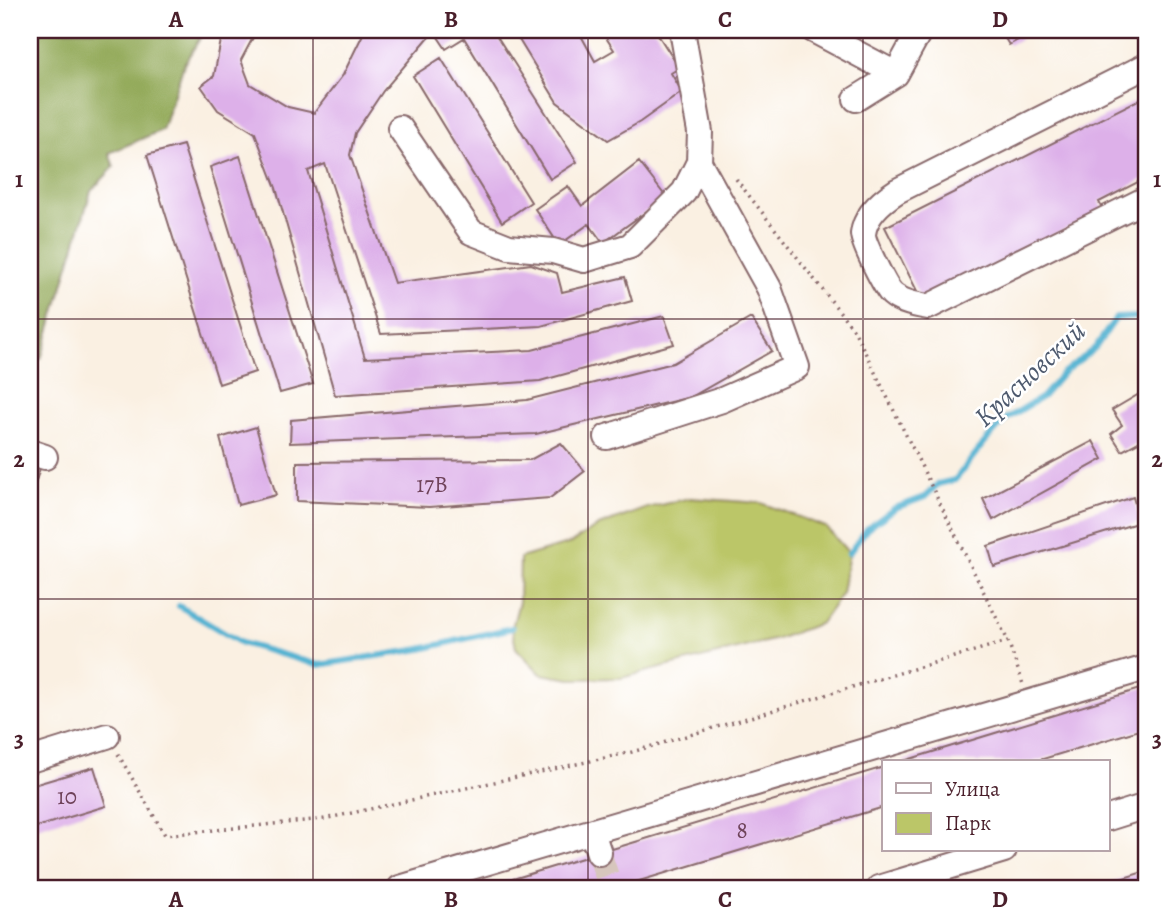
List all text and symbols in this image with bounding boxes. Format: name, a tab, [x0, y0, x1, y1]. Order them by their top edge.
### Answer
text: A	[168, 4, 184, 35]
text: B	[444, 4, 458, 35]
text: C	[718, 4, 732, 35]
text: D	[992, 4, 1008, 35]
text: 1	[15, 164, 23, 195]
text: 1	[1153, 164, 1161, 195]
water label: Красновский	[966, 312, 1094, 436]
text: 2	[13, 444, 25, 475]
text: 2	[1151, 444, 1163, 475]
house number: 17В	[416, 469, 448, 500]
text: 3	[14, 724, 24, 755]
text: 3	[1152, 724, 1162, 755]
legend	[882, 760, 1110, 852]
text: Улица	[945, 775, 1000, 803]
house number: 10	[57, 781, 77, 812]
text: Парк	[945, 809, 991, 837]
house number: 8	[736, 815, 748, 846]
text: A	[168, 884, 184, 915]
text: B	[444, 884, 458, 915]
text: C	[718, 884, 732, 915]
text: D	[992, 884, 1008, 915]

